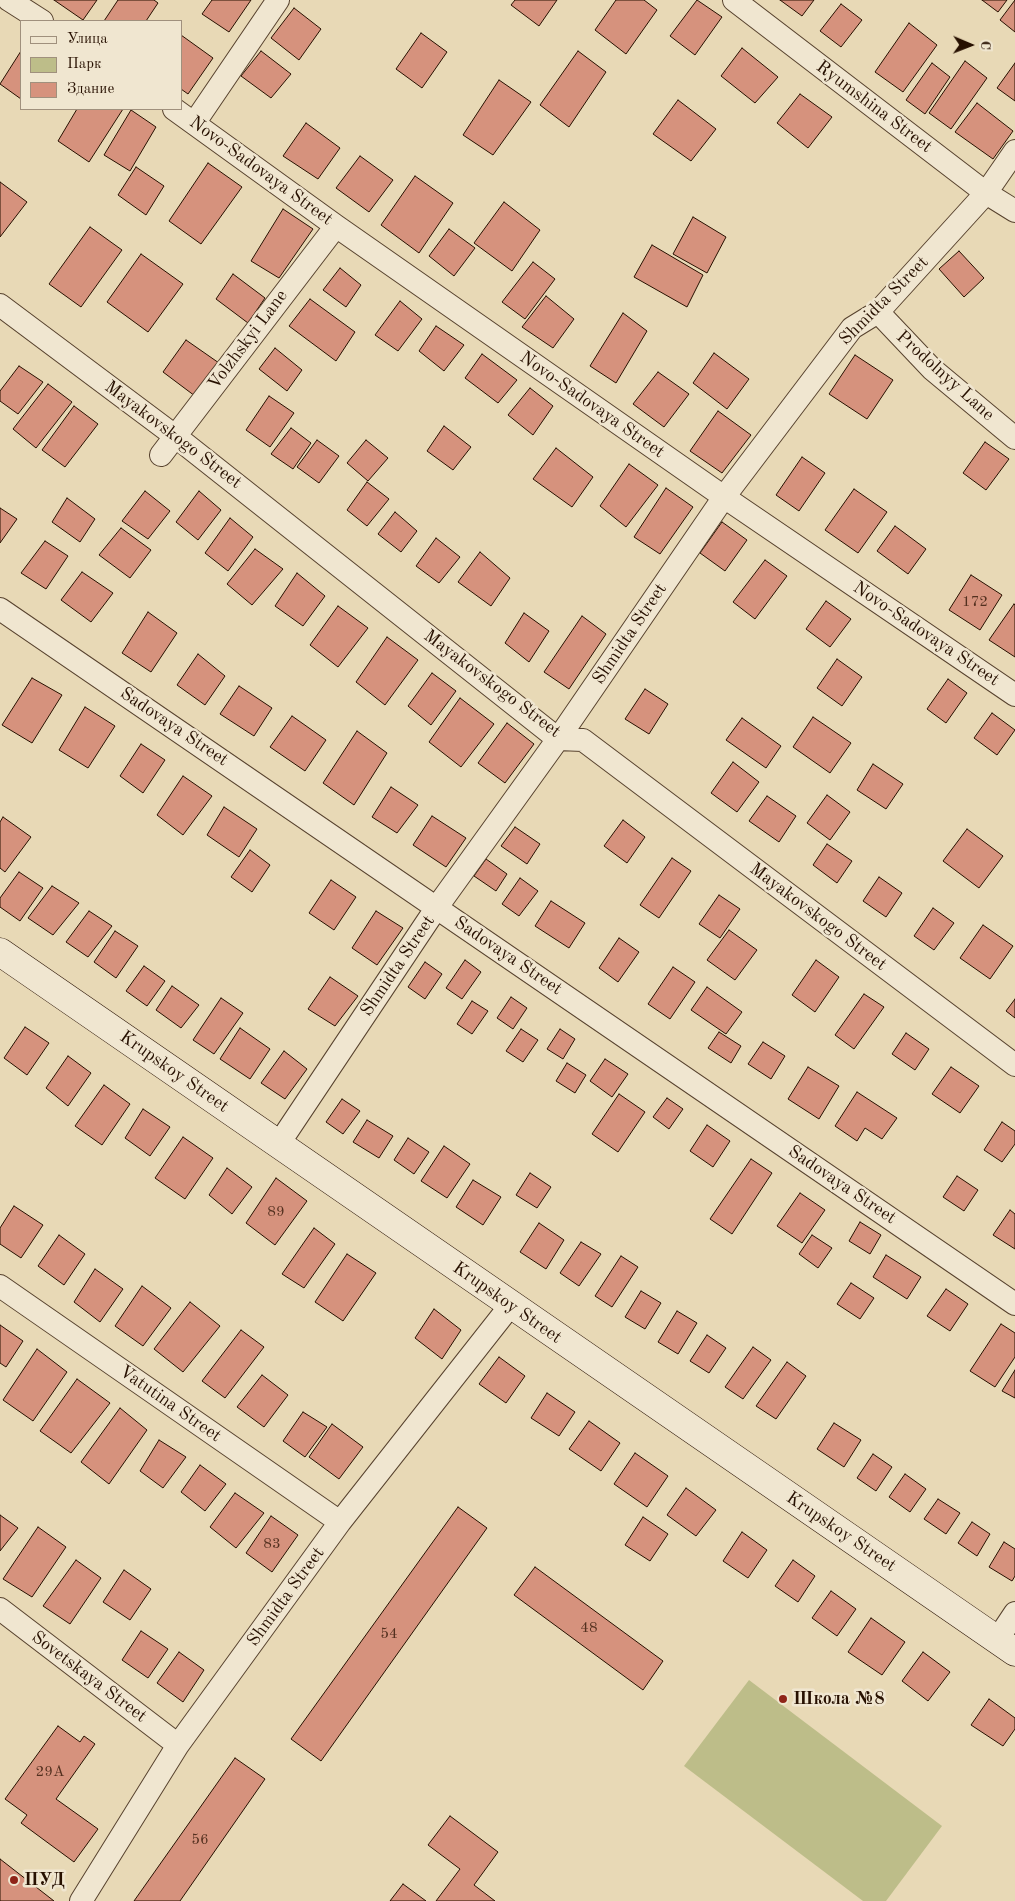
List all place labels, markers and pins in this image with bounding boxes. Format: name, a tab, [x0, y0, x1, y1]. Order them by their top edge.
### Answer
place label: Школа №8	[793, 1688, 885, 1710]
marker: Школа №8	[777, 1693, 789, 1705]
place label: ПУД	[24, 1869, 65, 1891]
marker: ПУД	[8, 1874, 20, 1886]

